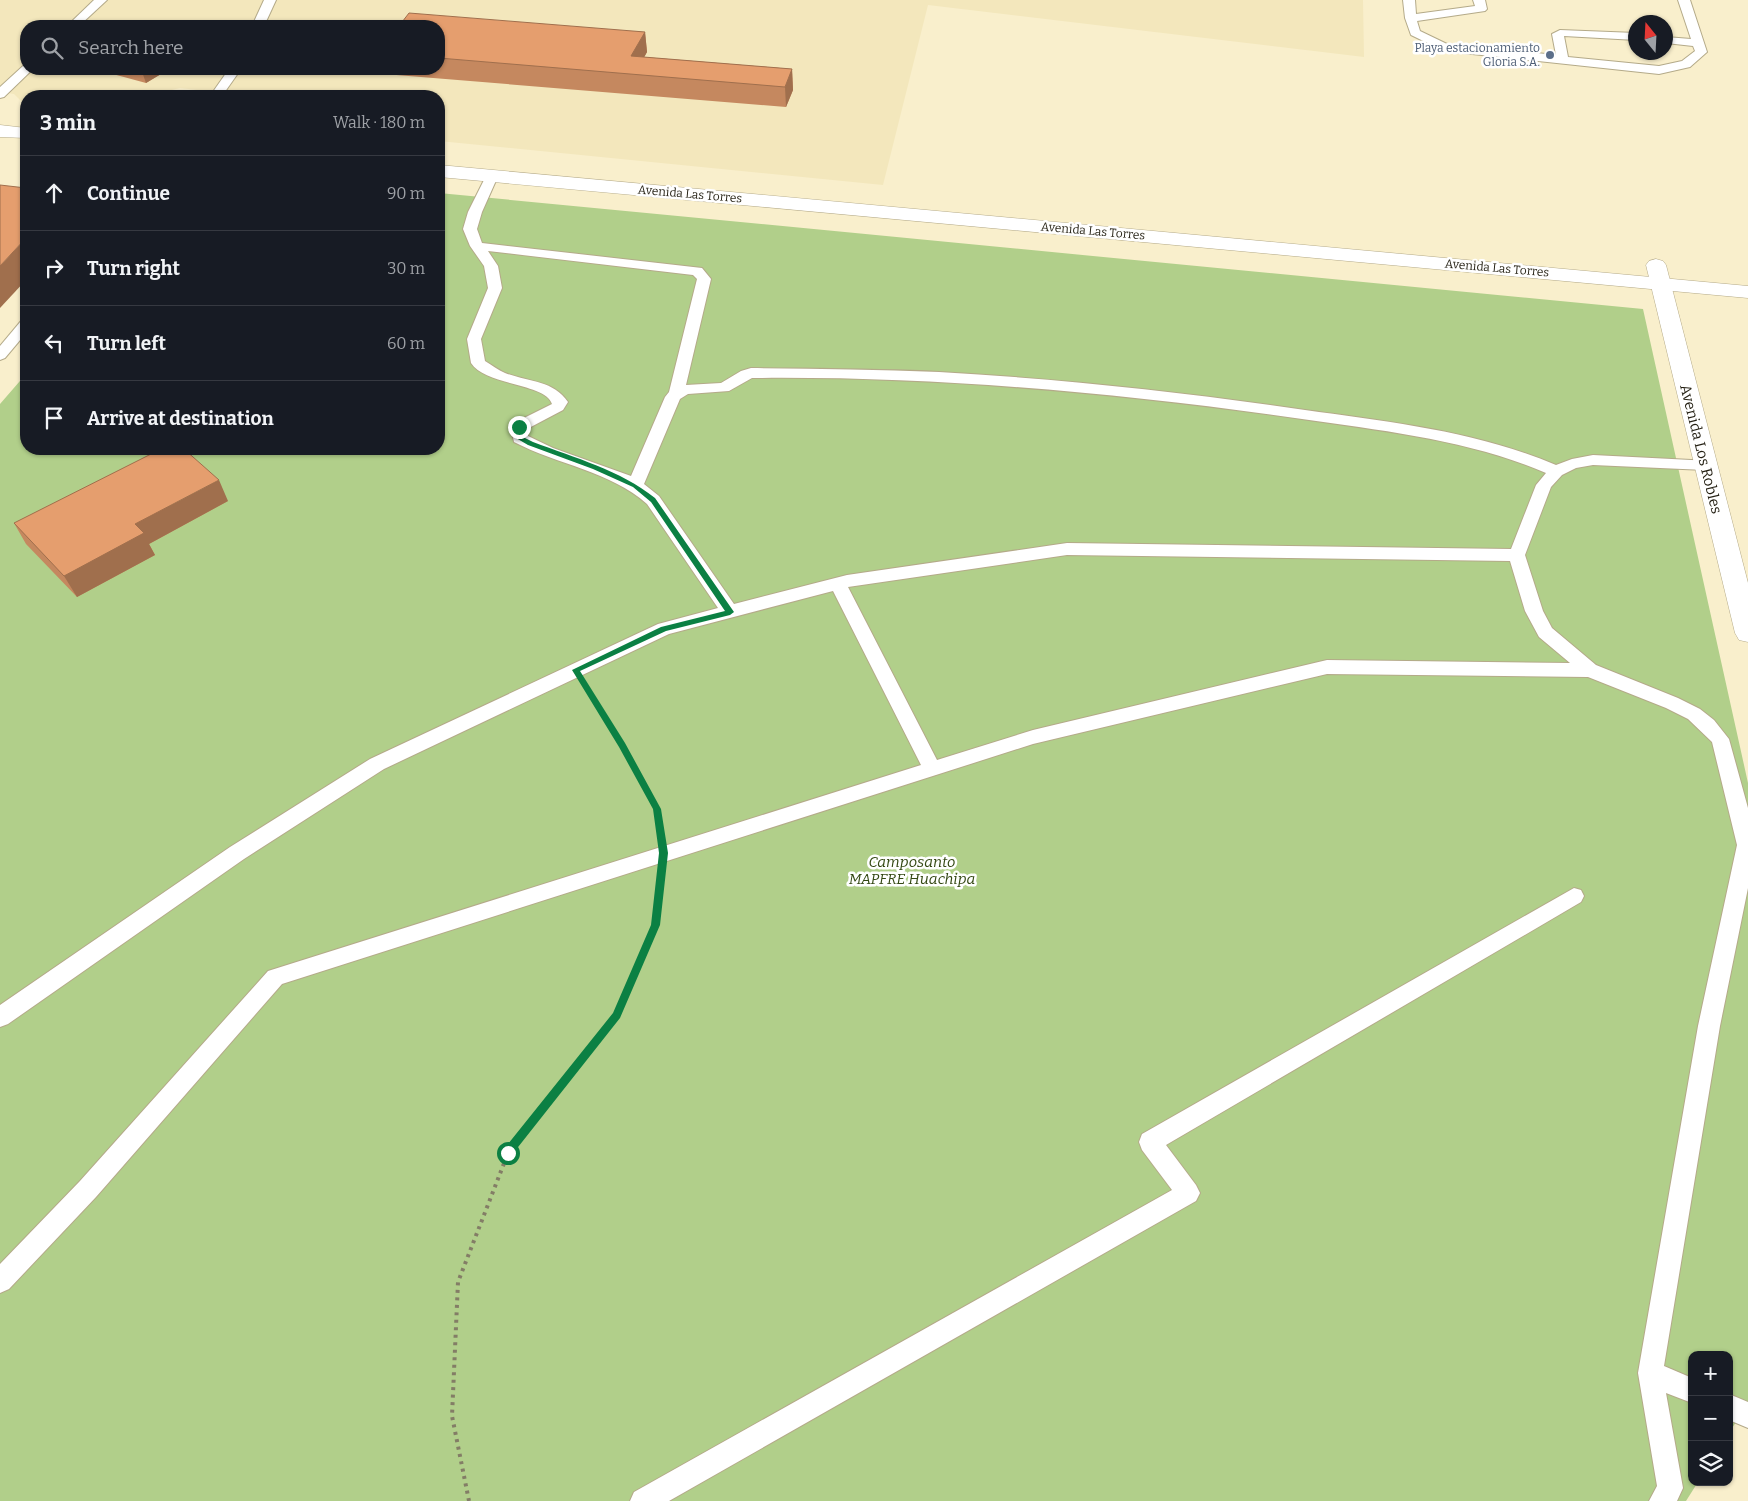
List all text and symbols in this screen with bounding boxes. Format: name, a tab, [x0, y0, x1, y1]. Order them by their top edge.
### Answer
north arrow	[1628, 15, 1673, 60]
search box	[20, 20, 445, 75]
icon: search	[38, 34, 66, 62]
text: Search here	[78, 36, 183, 59]
place label: Playa estacionamiento Gloria S.A.	[1414, 41, 1540, 69]
marker: Playa estacionamiento Gloria S.A.	[1544, 49, 1556, 61]
text: 3 min	[40, 110, 96, 136]
text: Walk · 180 m	[333, 113, 425, 132]
icon: ahead	[40, 179, 68, 207]
text: Continue	[87, 182, 170, 205]
street label: Avenida Las Torres	[637, 182, 743, 206]
text: 90 m	[387, 184, 425, 203]
street label: Avenida Las Torres	[1040, 219, 1146, 243]
icon: right	[40, 254, 68, 282]
street label: Avenida Las Torres	[1444, 256, 1550, 280]
text: Turn right	[87, 257, 180, 280]
text: 30 m	[387, 259, 425, 278]
icon: left	[40, 329, 68, 357]
text: Turn left	[87, 332, 166, 355]
text: 60 m	[387, 334, 425, 353]
street label: Avenida Los Robles	[1676, 382, 1726, 516]
icon: arrive	[40, 404, 68, 432]
text: Arrive at destination	[87, 407, 274, 430]
route end	[508, 416, 531, 439]
park label: Camposanto MAPFRE Huachipa	[849, 853, 975, 888]
route start	[497, 1142, 520, 1165]
map controls	[1688, 1351, 1733, 1486]
button: +	[1688, 1351, 1733, 1396]
button: −	[1688, 1396, 1733, 1441]
button: layers	[1688, 1441, 1733, 1486]

